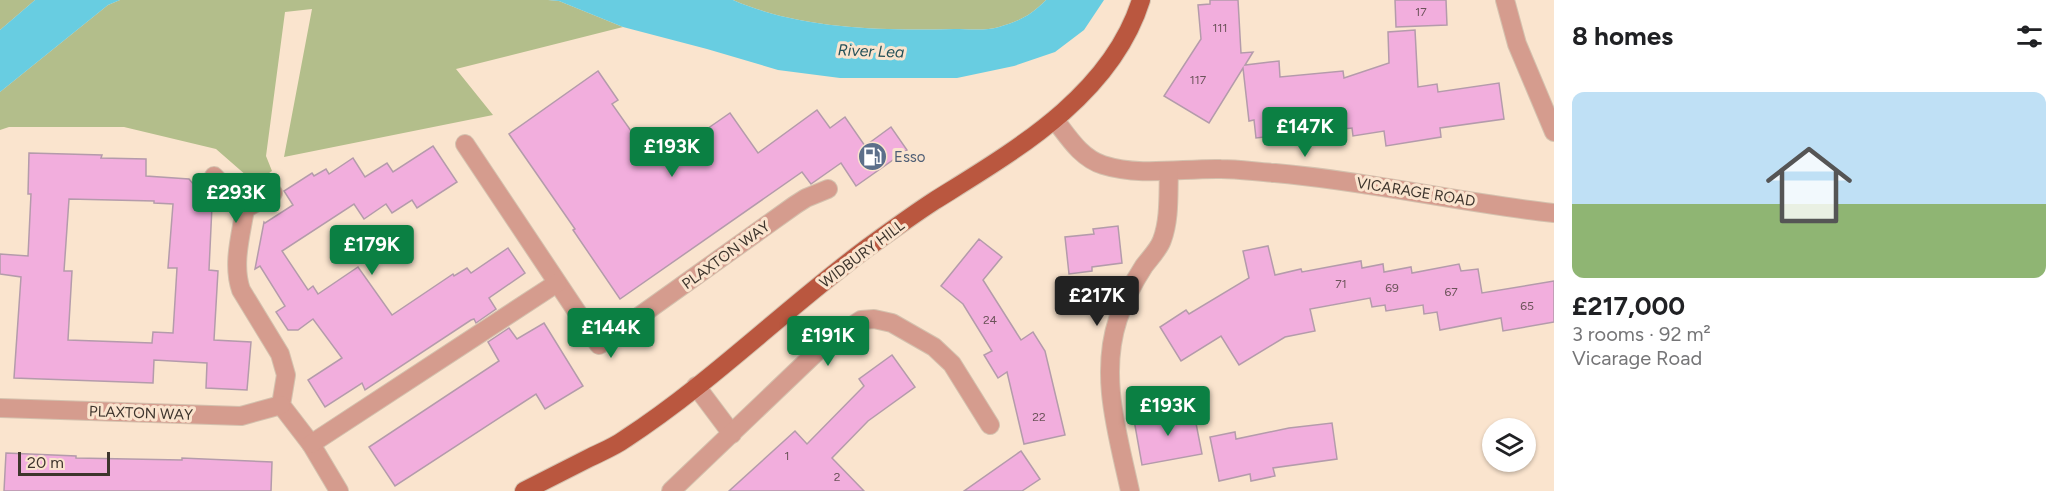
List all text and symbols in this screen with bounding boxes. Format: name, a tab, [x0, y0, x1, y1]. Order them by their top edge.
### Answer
house number: 17	[1415, 5, 1427, 19]
text: 8 homes	[1572, 20, 1673, 52]
icon: filters	[2013, 20, 2046, 53]
house number: 111	[1213, 21, 1227, 35]
water label: River Lea	[837, 40, 905, 62]
house number: 117	[1190, 73, 1207, 87]
pin: £147K	[1263, 107, 1347, 158]
text: £147K	[1276, 114, 1334, 138]
pin: £193K	[630, 127, 714, 178]
icon: home	[1755, 131, 1863, 239]
text: £193K	[644, 134, 700, 158]
fuel station icon: Esso	[857, 141, 889, 173]
place label: Esso	[894, 148, 926, 166]
pin: £293K	[194, 173, 278, 224]
street label: VICARAGE ROAD	[1355, 174, 1477, 210]
text: £293K	[206, 180, 266, 204]
street label: WIDBURY HILL	[816, 216, 908, 292]
street label: PLAXTON WAY	[679, 217, 773, 293]
pin: £179K	[330, 225, 414, 276]
text: £179K	[344, 232, 400, 256]
pin: £217K	[1055, 276, 1139, 327]
house number: 71	[1335, 277, 1347, 291]
house number: 69	[1385, 281, 1399, 295]
text: £217K	[1069, 283, 1125, 307]
house number: 67	[1444, 285, 1458, 299]
text: £217,000	[1572, 290, 1685, 322]
house number: 65	[1520, 299, 1534, 313]
pin: £144K	[569, 308, 653, 359]
house number: 24	[983, 313, 998, 327]
text: £144K	[582, 315, 640, 339]
pin: £191K	[786, 316, 870, 367]
text: 3 rooms · 92 m²	[1572, 322, 1711, 346]
text: £191K	[801, 323, 855, 347]
text: Vicarage Road	[1572, 346, 1702, 370]
pin: £193K	[1126, 386, 1210, 437]
text: £193K	[1140, 393, 1196, 417]
street label: PLAXTON WAY	[89, 402, 193, 424]
house number: 22	[1032, 410, 1046, 424]
map controls	[1482, 418, 1536, 472]
button: layers	[1482, 418, 1536, 472]
scale bar	[18, 449, 110, 476]
house number: 1	[785, 449, 789, 463]
text: 20 m	[27, 453, 64, 472]
house number: 2	[834, 470, 840, 484]

